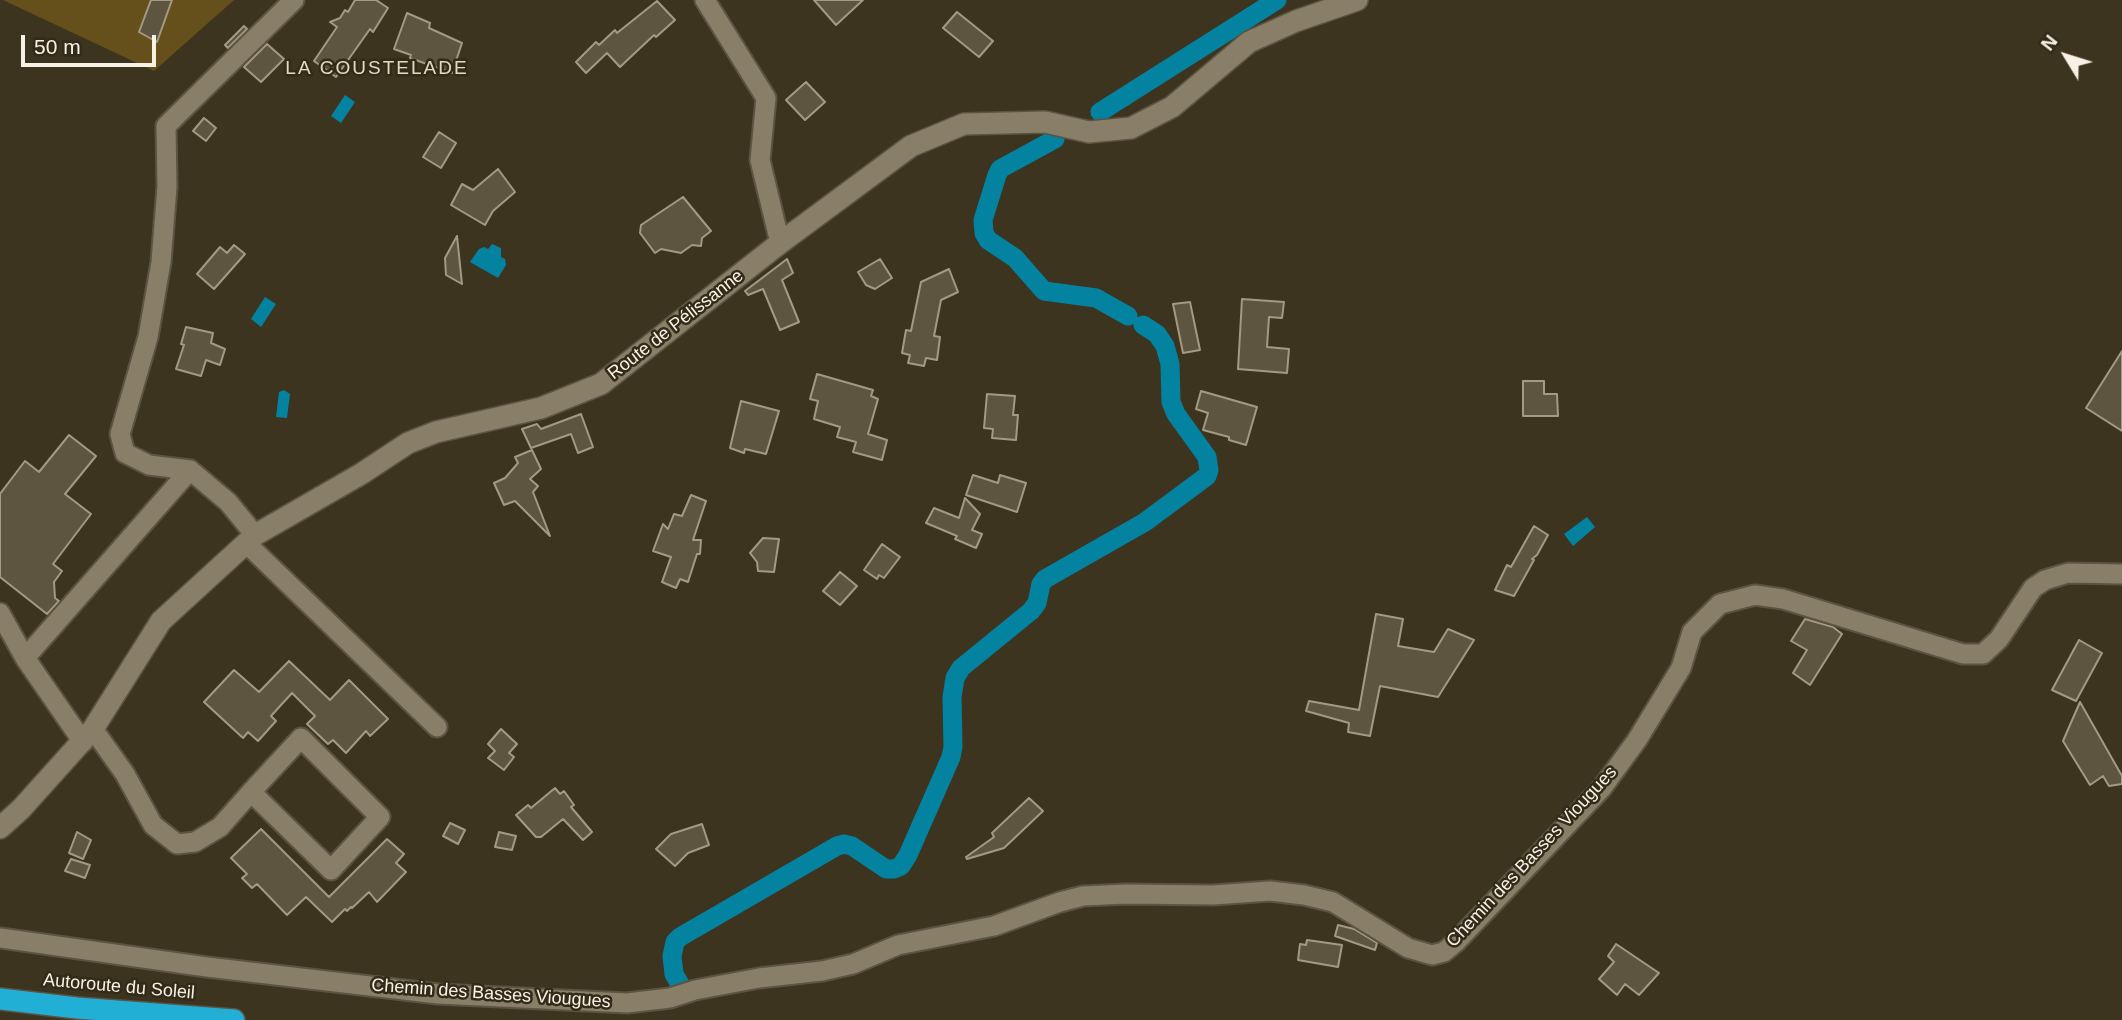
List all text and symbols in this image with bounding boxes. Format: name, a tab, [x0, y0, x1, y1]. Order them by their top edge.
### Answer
scale bar	[24, 21, 159, 65]
north arrow	[2031, 21, 2101, 91]
text: N	[2037, 31, 2062, 55]
text: 50 m	[34, 35, 81, 58]
district label: LA COUSTELADE	[287, 58, 467, 80]
street label: Route de Pélissanne	[604, 265, 748, 385]
street label: Chemin des Basses Viougues	[1442, 762, 1622, 952]
street label: Autoroute du Soleil	[42, 970, 196, 1004]
street label: Chemin des Basses Viougues	[371, 975, 611, 1013]

